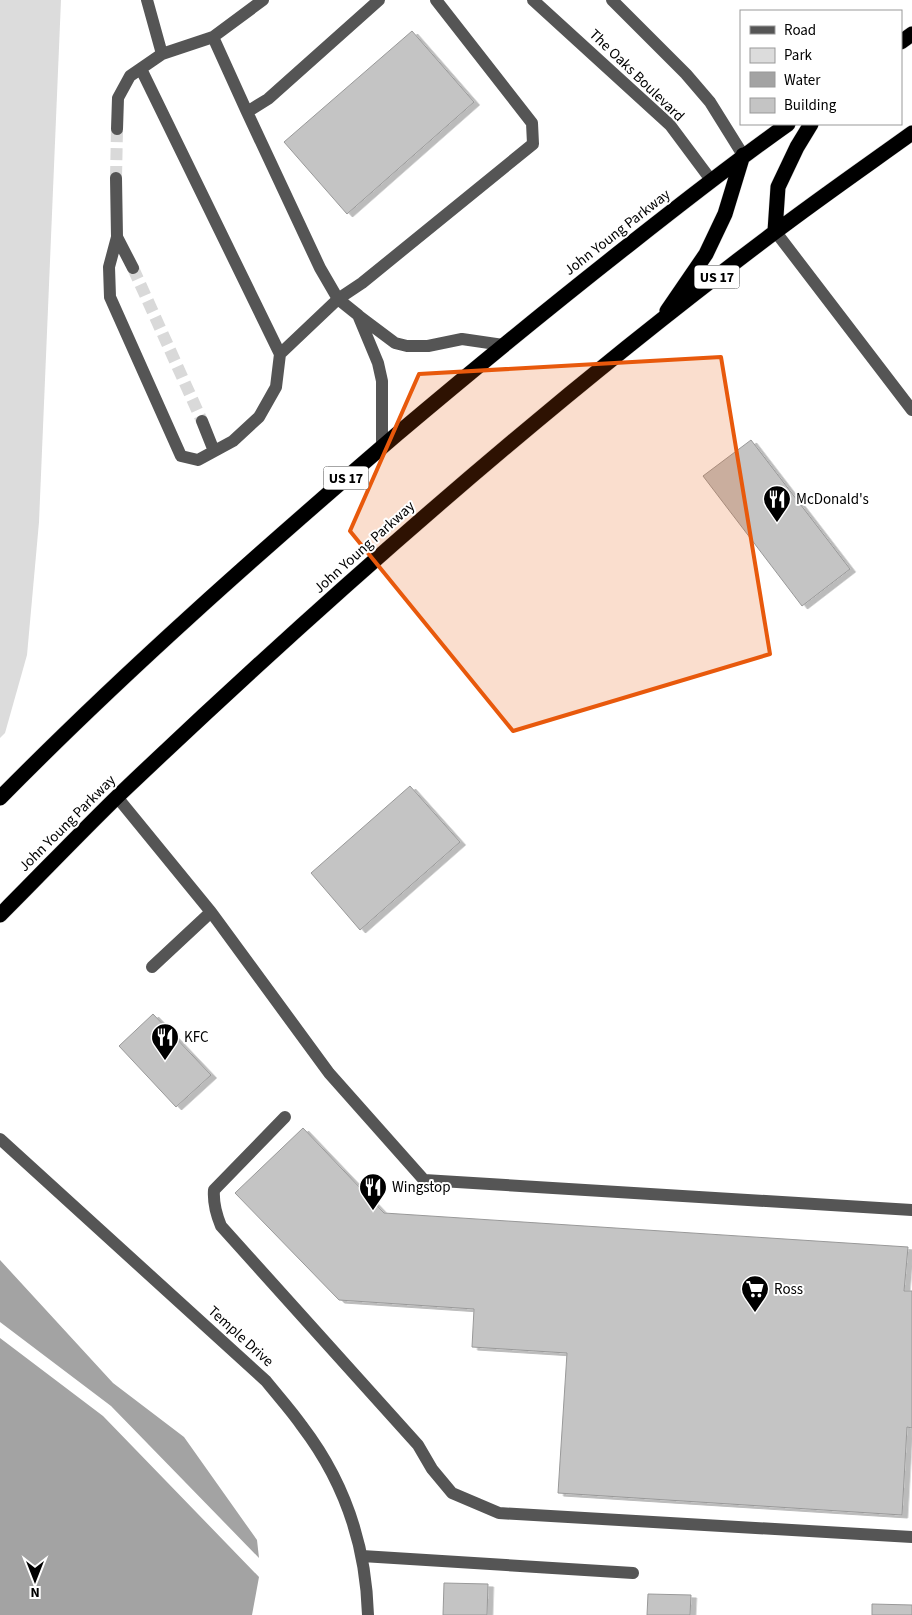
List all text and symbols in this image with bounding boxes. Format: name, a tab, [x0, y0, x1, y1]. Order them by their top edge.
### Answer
legend	[740, 10, 902, 125]
text: Road	[784, 20, 816, 41]
street label: The Oaks Boulevard	[584, 24, 689, 126]
text: Park	[784, 45, 813, 66]
text: Water	[784, 70, 821, 91]
text: Building	[784, 95, 837, 116]
street label: John Young Parkway	[560, 184, 675, 281]
road number: US 17	[694, 266, 740, 288]
road number: US 17	[324, 466, 368, 489]
restaurant icon: McDonald's	[762, 484, 792, 523]
place label: McDonald's	[796, 489, 869, 510]
street label: John Young Parkway	[309, 496, 419, 599]
street label: John Young Parkway	[14, 770, 121, 877]
restaurant icon: KFC	[150, 1022, 180, 1061]
place label: KFC	[184, 1027, 209, 1048]
restaurant icon: Wingstop	[358, 1172, 388, 1211]
place label: Wingstop	[392, 1177, 451, 1198]
supermarket icon: Ross	[740, 1274, 770, 1313]
place label: Ross	[774, 1279, 803, 1300]
street label: Temple Drive	[203, 1301, 278, 1372]
north arrow	[10, 1555, 60, 1605]
text: N	[30, 1582, 40, 1602]

